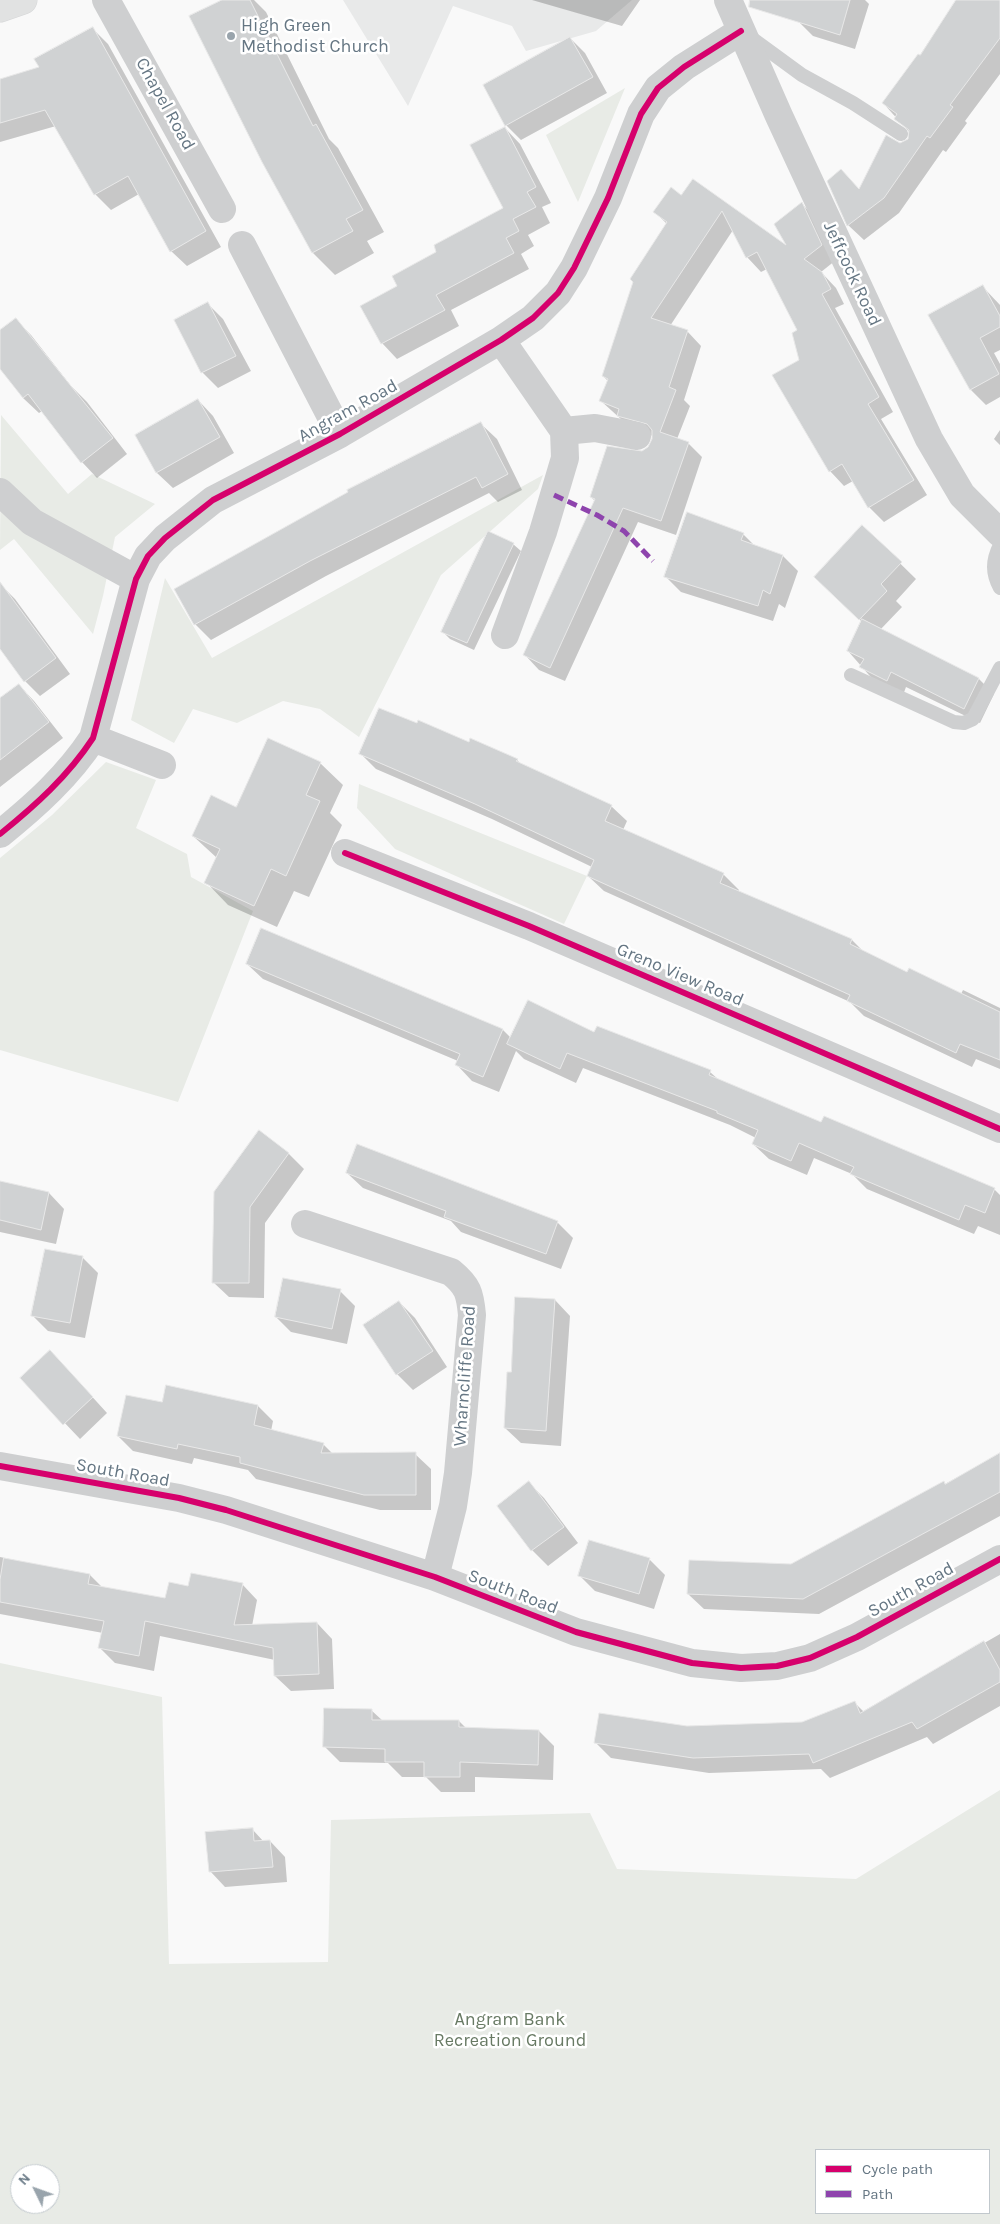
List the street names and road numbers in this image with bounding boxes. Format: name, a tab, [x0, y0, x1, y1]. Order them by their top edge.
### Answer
street label: Chapel Road	[131, 54, 199, 154]
street label: Jeffcock Road	[818, 218, 886, 330]
street label: Angram Road	[295, 375, 401, 447]
street label: Greno View Road	[613, 939, 747, 1011]
street label: Wharncliffe Road	[449, 1305, 481, 1447]
street label: South Road	[74, 1454, 172, 1492]
street label: South Road	[864, 1558, 958, 1622]
street label: South Road	[465, 1565, 561, 1619]

